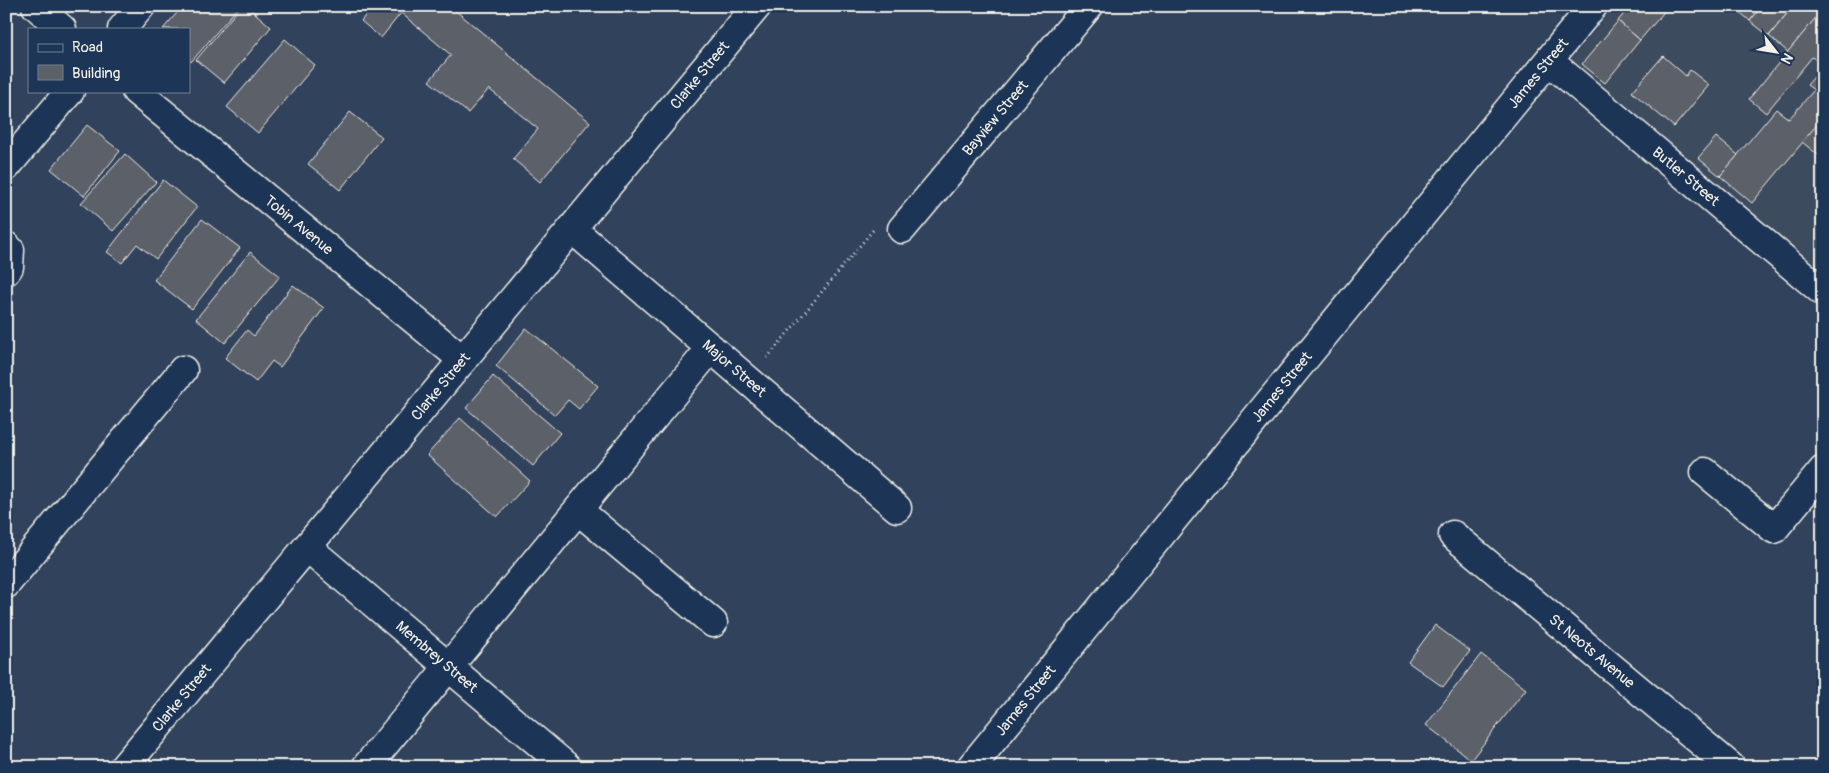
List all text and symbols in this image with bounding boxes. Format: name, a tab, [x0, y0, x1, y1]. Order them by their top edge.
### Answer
legend	[28, 28, 190, 92]
north arrow	[1752, 28, 1802, 78]
street label: James Street	[1504, 34, 1573, 113]
street label: Clarke Street	[666, 37, 734, 113]
text: Road	[72, 38, 103, 57]
text: N	[1777, 50, 1796, 67]
text: Building	[72, 64, 120, 83]
street label: Bayview Street	[958, 76, 1033, 160]
street label: Butler Street	[1648, 143, 1724, 211]
street label: Tobin Avenue	[260, 192, 337, 260]
street label: Major Street	[698, 336, 771, 402]
street label: James Street	[1248, 347, 1317, 426]
street label: Clarke Street	[407, 348, 475, 425]
street label: St Neots Avenue	[1545, 610, 1639, 693]
street label: Membrey Street	[392, 617, 482, 698]
street label: Clarke Street	[148, 659, 216, 736]
street label: James Street	[991, 661, 1061, 740]

